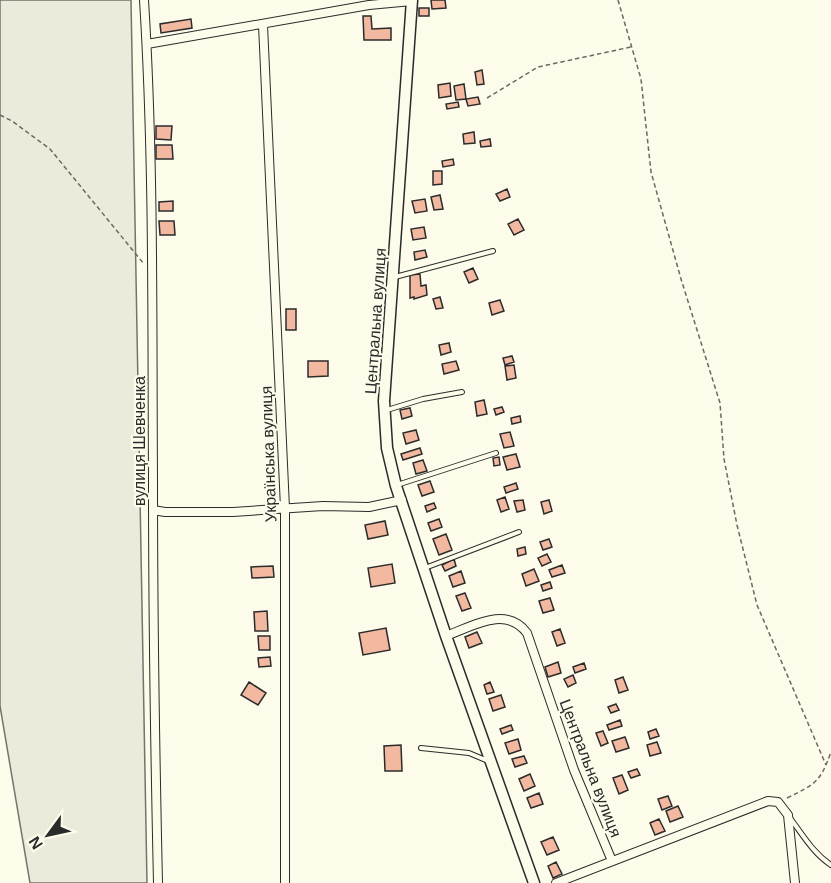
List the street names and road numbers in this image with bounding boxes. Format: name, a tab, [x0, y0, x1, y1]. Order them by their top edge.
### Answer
street label: Центральна вулиця	[362, 247, 389, 395]
street label: вулиця Шевченка	[131, 376, 148, 506]
street label: Українська вулиця	[258, 386, 279, 522]
street label: Центральна вулиця	[556, 697, 625, 840]

